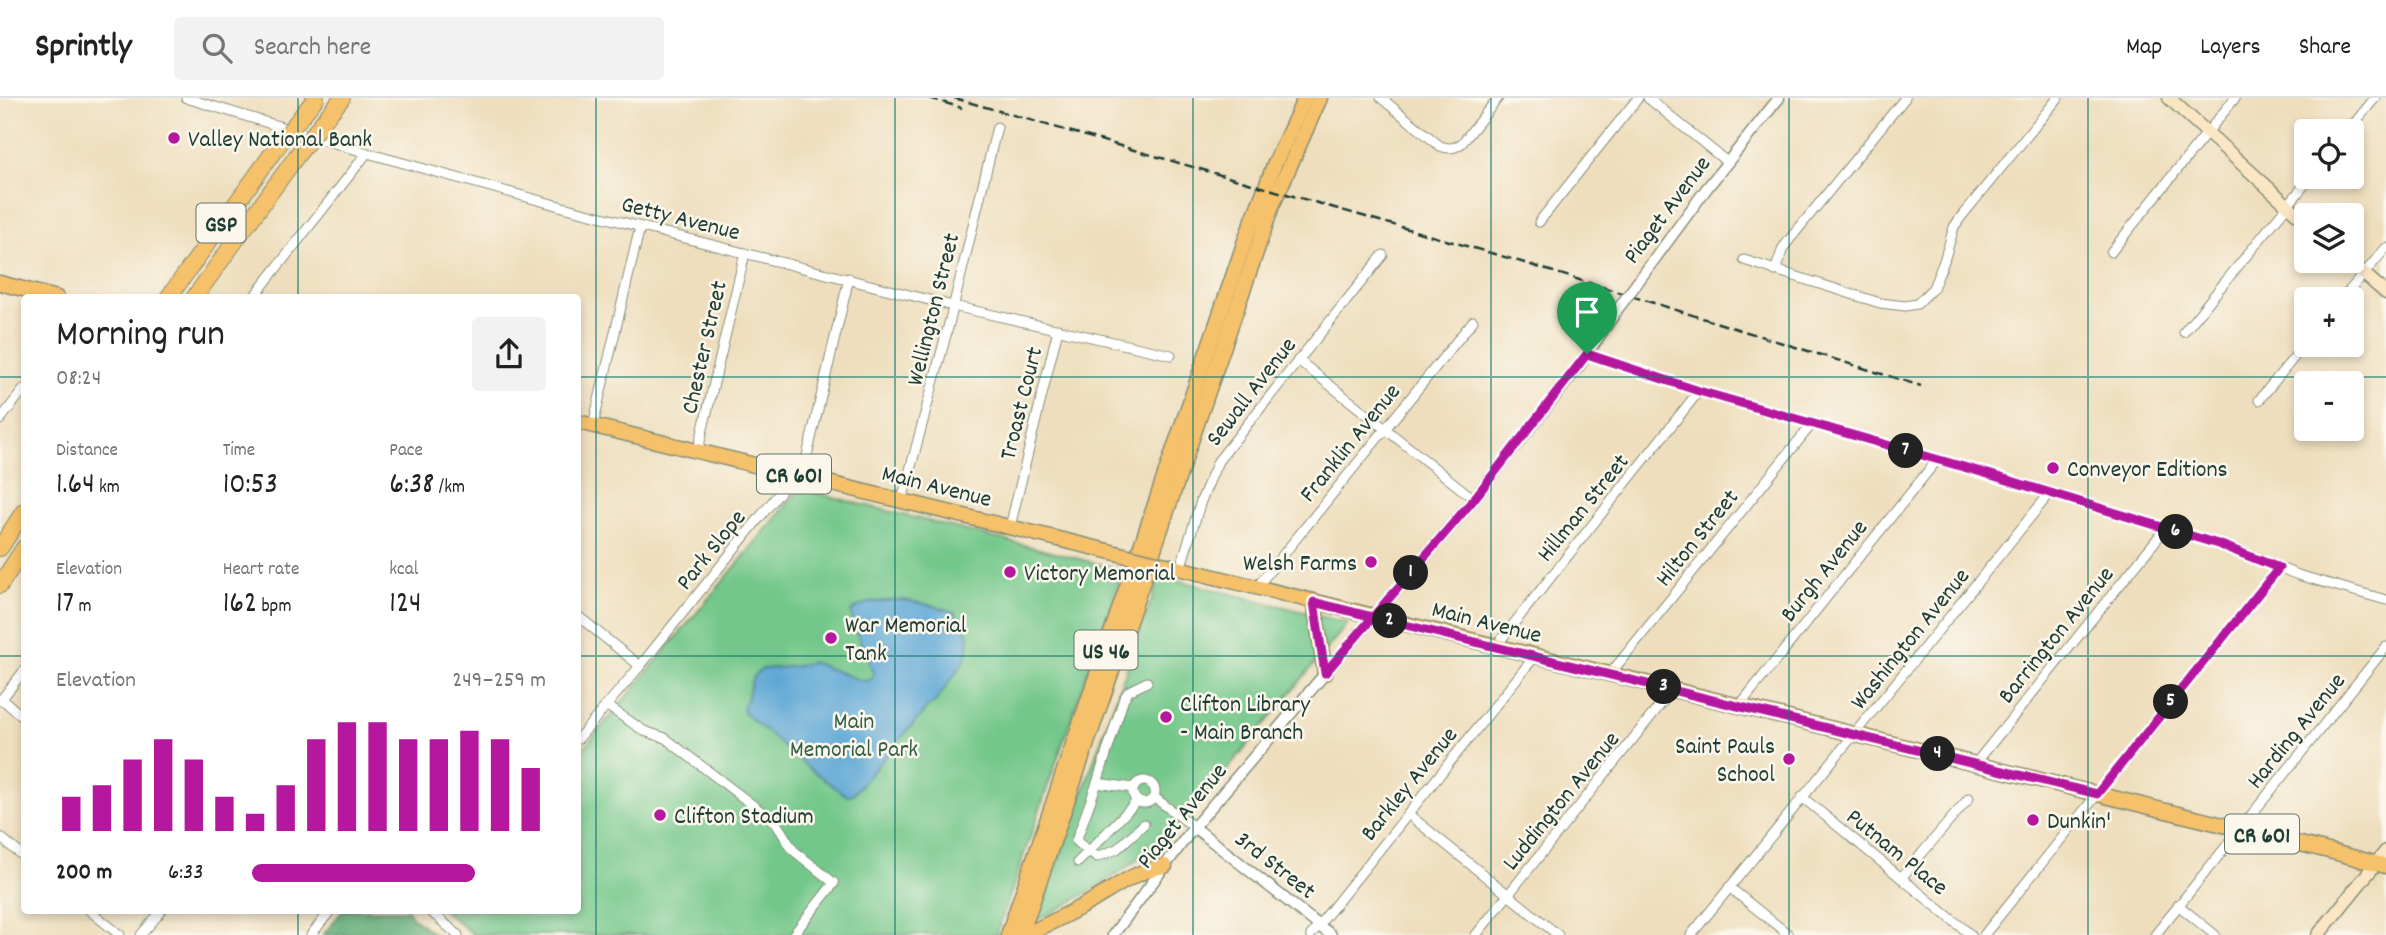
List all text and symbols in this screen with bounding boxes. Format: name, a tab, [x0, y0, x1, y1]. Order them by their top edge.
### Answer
search box	[174, 17, 664, 80]
text: Sprintly	[35, 25, 132, 72]
icon: search	[198, 29, 236, 67]
text: Search here	[254, 30, 371, 67]
text: Map	[2126, 31, 2162, 65]
text: Layers	[2200, 31, 2261, 65]
text: Share	[2299, 31, 2351, 65]
map controls	[2294, 119, 2364, 441]
button: locate	[2294, 119, 2364, 189]
place label: Valley National Bank	[188, 124, 372, 158]
marker: Valley National Bank	[166, 130, 182, 146]
street label: Piaget Avenue	[1616, 150, 1720, 272]
street label: Getty Avenue	[617, 189, 743, 251]
button: layers	[2294, 203, 2364, 273]
road number: GSP	[196, 204, 246, 242]
street label: Wellington Street	[900, 230, 970, 390]
street label: Chester Street	[674, 278, 738, 418]
pin	[1557, 282, 1617, 354]
button: +	[2294, 287, 2364, 357]
icon: arrive	[1568, 293, 1606, 331]
text: Morning run	[56, 309, 225, 364]
button: share	[472, 317, 546, 391]
street label: Sewall Avenue	[1199, 331, 1306, 455]
street label: Troast Court	[992, 343, 1053, 464]
text: 08:24	[56, 363, 101, 396]
button: −	[2294, 371, 2364, 441]
street label: Franklin Avenue	[1293, 377, 1410, 511]
pin: 7	[1888, 434, 1924, 468]
text: 7	[1902, 437, 1909, 464]
text: Distance	[56, 438, 118, 465]
text: Time	[223, 438, 255, 465]
text: Pace	[389, 438, 423, 465]
street label: Hillman Street	[1530, 447, 1639, 570]
road number: CR 601	[757, 454, 831, 494]
place label: Conveyor Editions	[2067, 454, 2228, 488]
street label: Main Avenue	[878, 458, 995, 518]
marker: Conveyor Editions	[2045, 460, 2061, 476]
text: 1.64	[56, 465, 95, 508]
text: 10:53	[223, 465, 278, 508]
text: 6:38	[389, 465, 434, 508]
text: km	[95, 475, 120, 502]
text: /km	[434, 475, 465, 502]
street label: Hilton Street	[1648, 483, 1748, 595]
street label: Park Slope	[669, 503, 755, 599]
street label: Burgh Avenue	[1773, 513, 1877, 630]
pin: 6	[2158, 514, 2194, 550]
text: 6	[2171, 518, 2180, 545]
place label: Welsh Farms	[1243, 548, 1357, 582]
marker: Welsh Farms	[1363, 554, 1379, 570]
pin: 1	[1394, 556, 1428, 590]
text: Elevation	[56, 557, 122, 584]
text: Heart rate	[223, 557, 299, 584]
text: kcal	[389, 557, 418, 584]
place label: Victory Memorial	[1024, 558, 1176, 592]
text: 1	[1408, 559, 1413, 586]
street label: Barrington Avenue	[1991, 560, 2123, 712]
street label: Washington Avenue	[1843, 562, 1979, 718]
marker: Victory Memorial	[1002, 564, 1018, 580]
text: 17	[56, 584, 74, 627]
text: 162	[223, 584, 257, 627]
text: 124	[389, 584, 421, 627]
text: m	[74, 594, 91, 621]
text: bpm	[257, 594, 291, 621]
street label: Main Avenue	[1428, 594, 1545, 654]
pin: 2	[1372, 603, 1408, 638]
text: 2	[1385, 607, 1394, 634]
place label: War Memorial Tank	[845, 610, 967, 672]
marker: War Memorial Tank	[823, 630, 839, 646]
road number: US 46	[1074, 630, 1138, 670]
text: Elevation	[56, 665, 136, 698]
text: 249–259 m	[452, 665, 546, 698]
street label: Harding Avenue	[2240, 666, 2355, 797]
pin: 3	[1646, 670, 1682, 704]
text: 3	[1659, 673, 1668, 700]
pin: 5	[2154, 684, 2188, 720]
text: 5	[2166, 688, 2175, 715]
place label: Clifton Library - Main Branch	[1180, 689, 1311, 751]
park label: Main Memorial Park	[790, 706, 918, 768]
marker: Clifton Library - Main Branch	[1158, 709, 1174, 725]
street label: Barkley Avenue	[1354, 720, 1467, 849]
street label: Luddington Avenue	[1495, 725, 1629, 879]
place label: Saint Pauls School	[1675, 731, 1775, 793]
pin: 4	[1920, 736, 1955, 772]
text: 4	[1934, 740, 1941, 767]
marker: Saint Pauls School	[1781, 751, 1797, 767]
street label: Piaget Avenue	[1130, 757, 1237, 877]
place label: Clifton Stadium	[674, 801, 814, 835]
street label: Putnam Place	[1838, 802, 1954, 905]
place label: Dunkin'	[2047, 806, 2111, 840]
marker: Clifton Stadium	[652, 807, 668, 823]
marker: Dunkin'	[2025, 812, 2041, 828]
road number: CR 601	[2225, 814, 2299, 854]
street label: 3rd Street	[1226, 824, 1322, 909]
text: 200 m	[56, 857, 112, 890]
text: 6:33	[168, 857, 204, 890]

